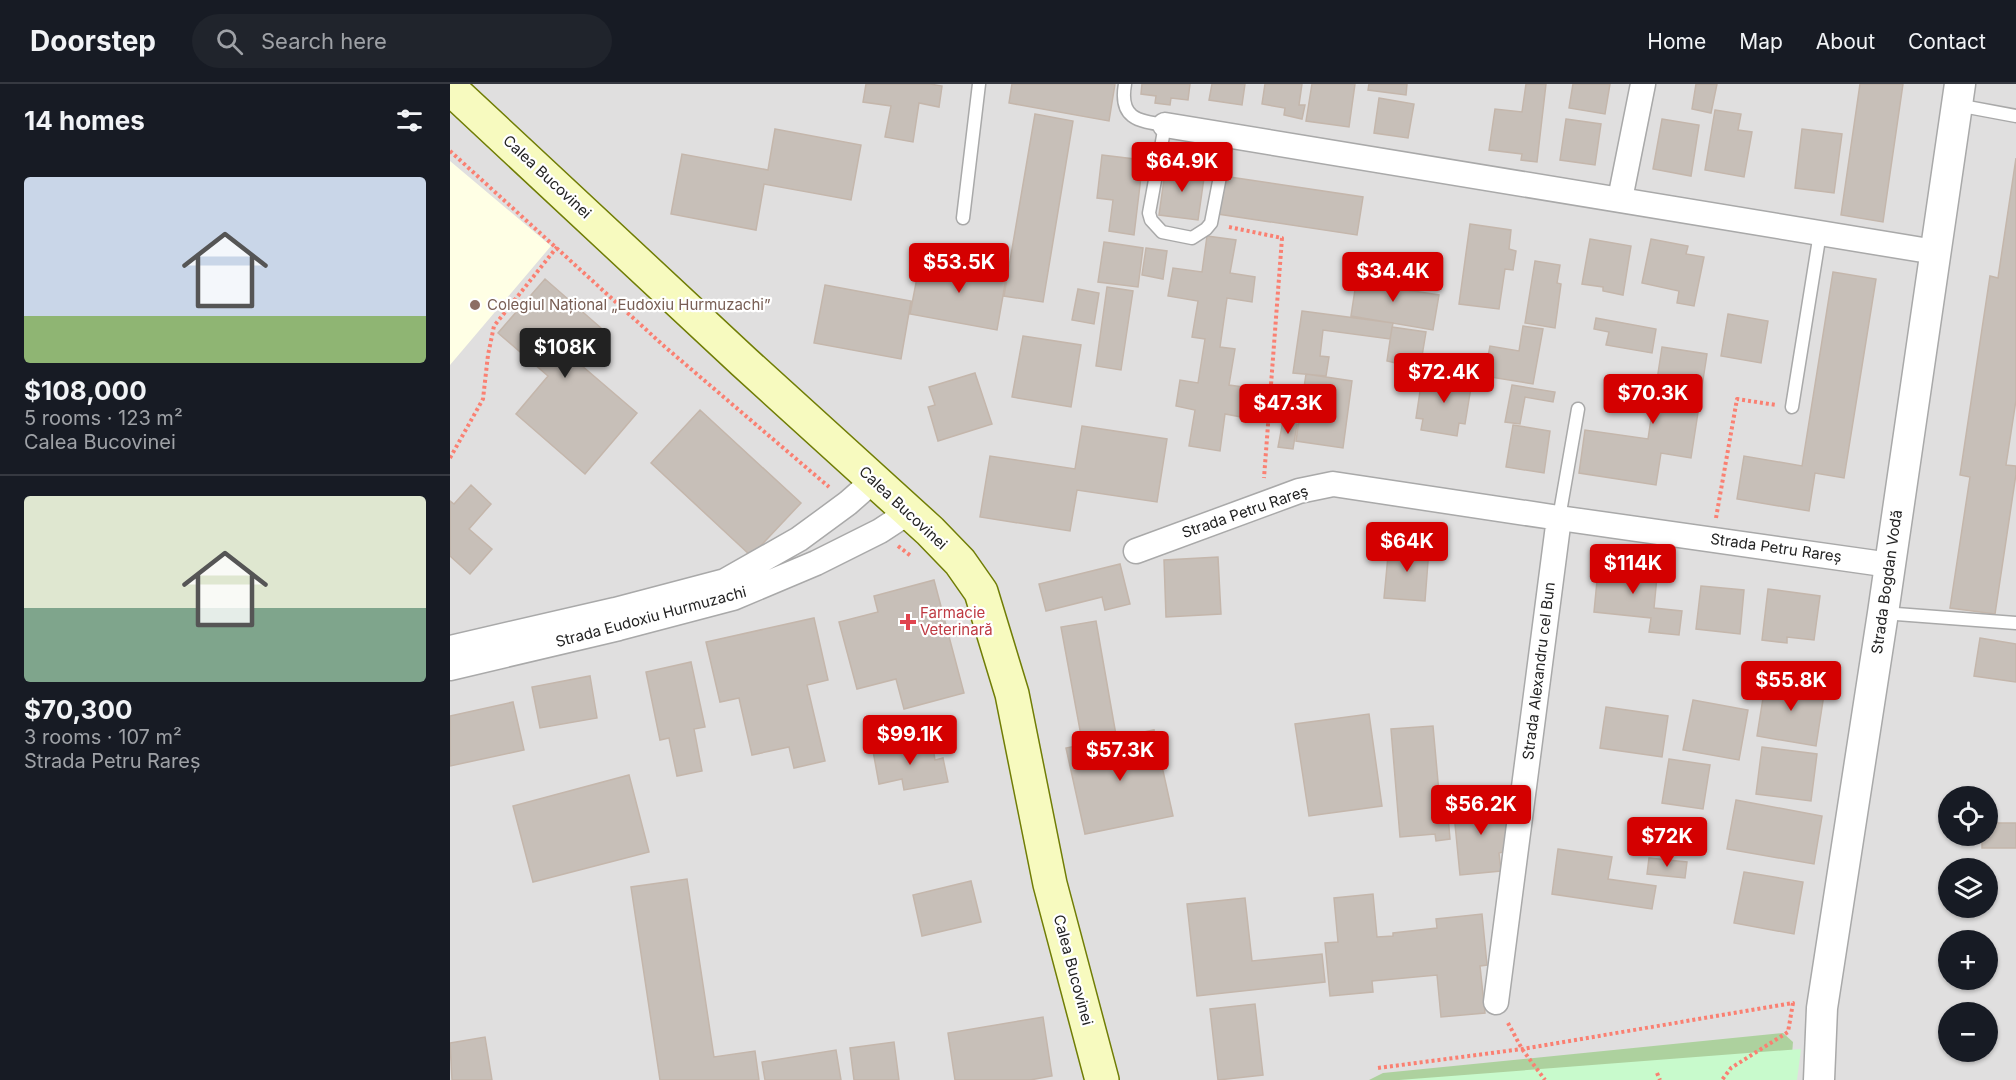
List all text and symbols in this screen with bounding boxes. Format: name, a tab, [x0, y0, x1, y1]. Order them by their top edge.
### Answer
search box	[192, 14, 612, 68]
text: Doorstep	[30, 24, 156, 58]
icon: search	[213, 25, 246, 58]
text: Search here	[261, 28, 387, 54]
text: Home	[1647, 29, 1706, 54]
text: Map	[1739, 29, 1783, 54]
text: About	[1816, 29, 1875, 54]
text: Contact	[1908, 29, 1986, 54]
icon: filters	[393, 104, 426, 137]
text: 14 homes	[24, 105, 145, 136]
street label: Calea Bucovinei	[499, 131, 595, 222]
pin: $64.9K	[1133, 142, 1231, 193]
text: $64.9K	[1146, 149, 1218, 173]
icon: home	[171, 216, 279, 324]
pin: $53.5K	[910, 243, 1008, 294]
text: $53.5K	[923, 250, 995, 274]
pin: $34.4K	[1344, 252, 1442, 303]
text: $34.4K	[1356, 259, 1430, 283]
place label: Colegiul Național „Eudoxiu Hurmuzachi”	[487, 295, 771, 314]
marker: Colegiul Național „Eudoxiu Hurmuzachi”	[468, 298, 482, 312]
pin: $108K	[523, 328, 607, 379]
text: $108K	[534, 335, 596, 359]
pin: $72.4K	[1395, 353, 1493, 404]
text: $72.4K	[1408, 360, 1480, 384]
pin: $70.3K	[1604, 374, 1702, 425]
text: $108,000	[24, 375, 147, 406]
text: $70.3K	[1618, 381, 1688, 405]
pin: $47.3K	[1239, 384, 1337, 435]
text: $47.3K	[1253, 391, 1323, 415]
text: 5 rooms · 123 m²	[24, 406, 183, 430]
text: Calea Bucovinei	[24, 430, 176, 454]
street label: Calea Bucovinei	[855, 462, 951, 553]
street label: Strada Petru Rareș	[1179, 481, 1311, 542]
street label: Strada Bogdan Vodă	[1867, 509, 1906, 655]
pin: $64K	[1371, 522, 1443, 573]
text: $64K	[1380, 529, 1434, 553]
street label: Strada Petru Rareș	[1709, 529, 1843, 566]
icon: home	[171, 535, 279, 643]
pin: $114K	[1591, 544, 1675, 595]
text: $114K	[1604, 551, 1662, 575]
street label: Strada Alexandru cel Bun	[1518, 581, 1559, 761]
street label: Strada Eudoxiu Hurmuzachi	[553, 582, 748, 651]
place label: Farmacie Veterinară	[920, 603, 993, 639]
marker: Farmacie Veterinară	[901, 615, 915, 629]
pin: $55.8K	[1742, 661, 1840, 712]
text: $55.8K	[1755, 668, 1827, 692]
text: $70,300	[24, 694, 132, 725]
pin: $99.1K	[861, 715, 959, 766]
text: $99.1K	[877, 722, 943, 746]
text: 3 rooms · 107 m²	[24, 725, 182, 749]
pin: $57.3K	[1071, 731, 1169, 782]
text: $57.3K	[1086, 738, 1154, 762]
text: Strada Petru Rareș	[24, 749, 201, 773]
pin: $56.2K	[1432, 785, 1530, 836]
map controls	[1938, 786, 1998, 1062]
button: locate	[1938, 786, 1998, 846]
text: $56.2K	[1445, 792, 1517, 816]
pin: $72K	[1631, 817, 1703, 868]
text: $72K	[1641, 824, 1693, 848]
button: layers	[1938, 858, 1998, 918]
street label: Calea Bucovinei	[1050, 912, 1097, 1027]
button: +	[1938, 930, 1998, 990]
button: −	[1938, 1002, 1998, 1062]

